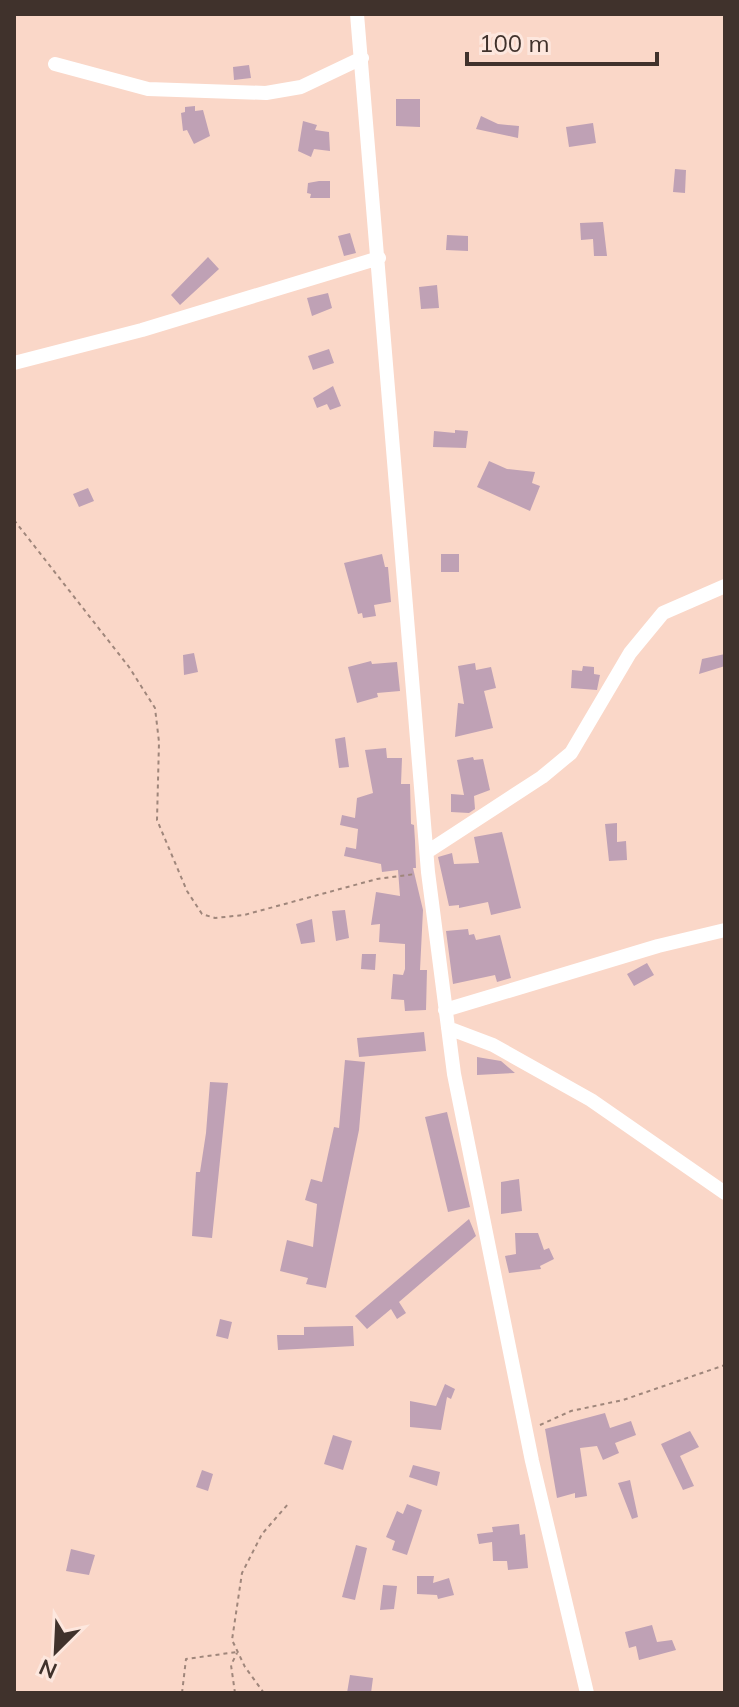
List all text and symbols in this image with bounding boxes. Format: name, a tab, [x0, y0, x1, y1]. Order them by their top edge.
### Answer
scale bar	[467, 16, 657, 66]
text: 100 m	[479, 28, 550, 58]
north arrow	[16, 1611, 96, 1691]
text: N	[35, 1653, 61, 1685]

